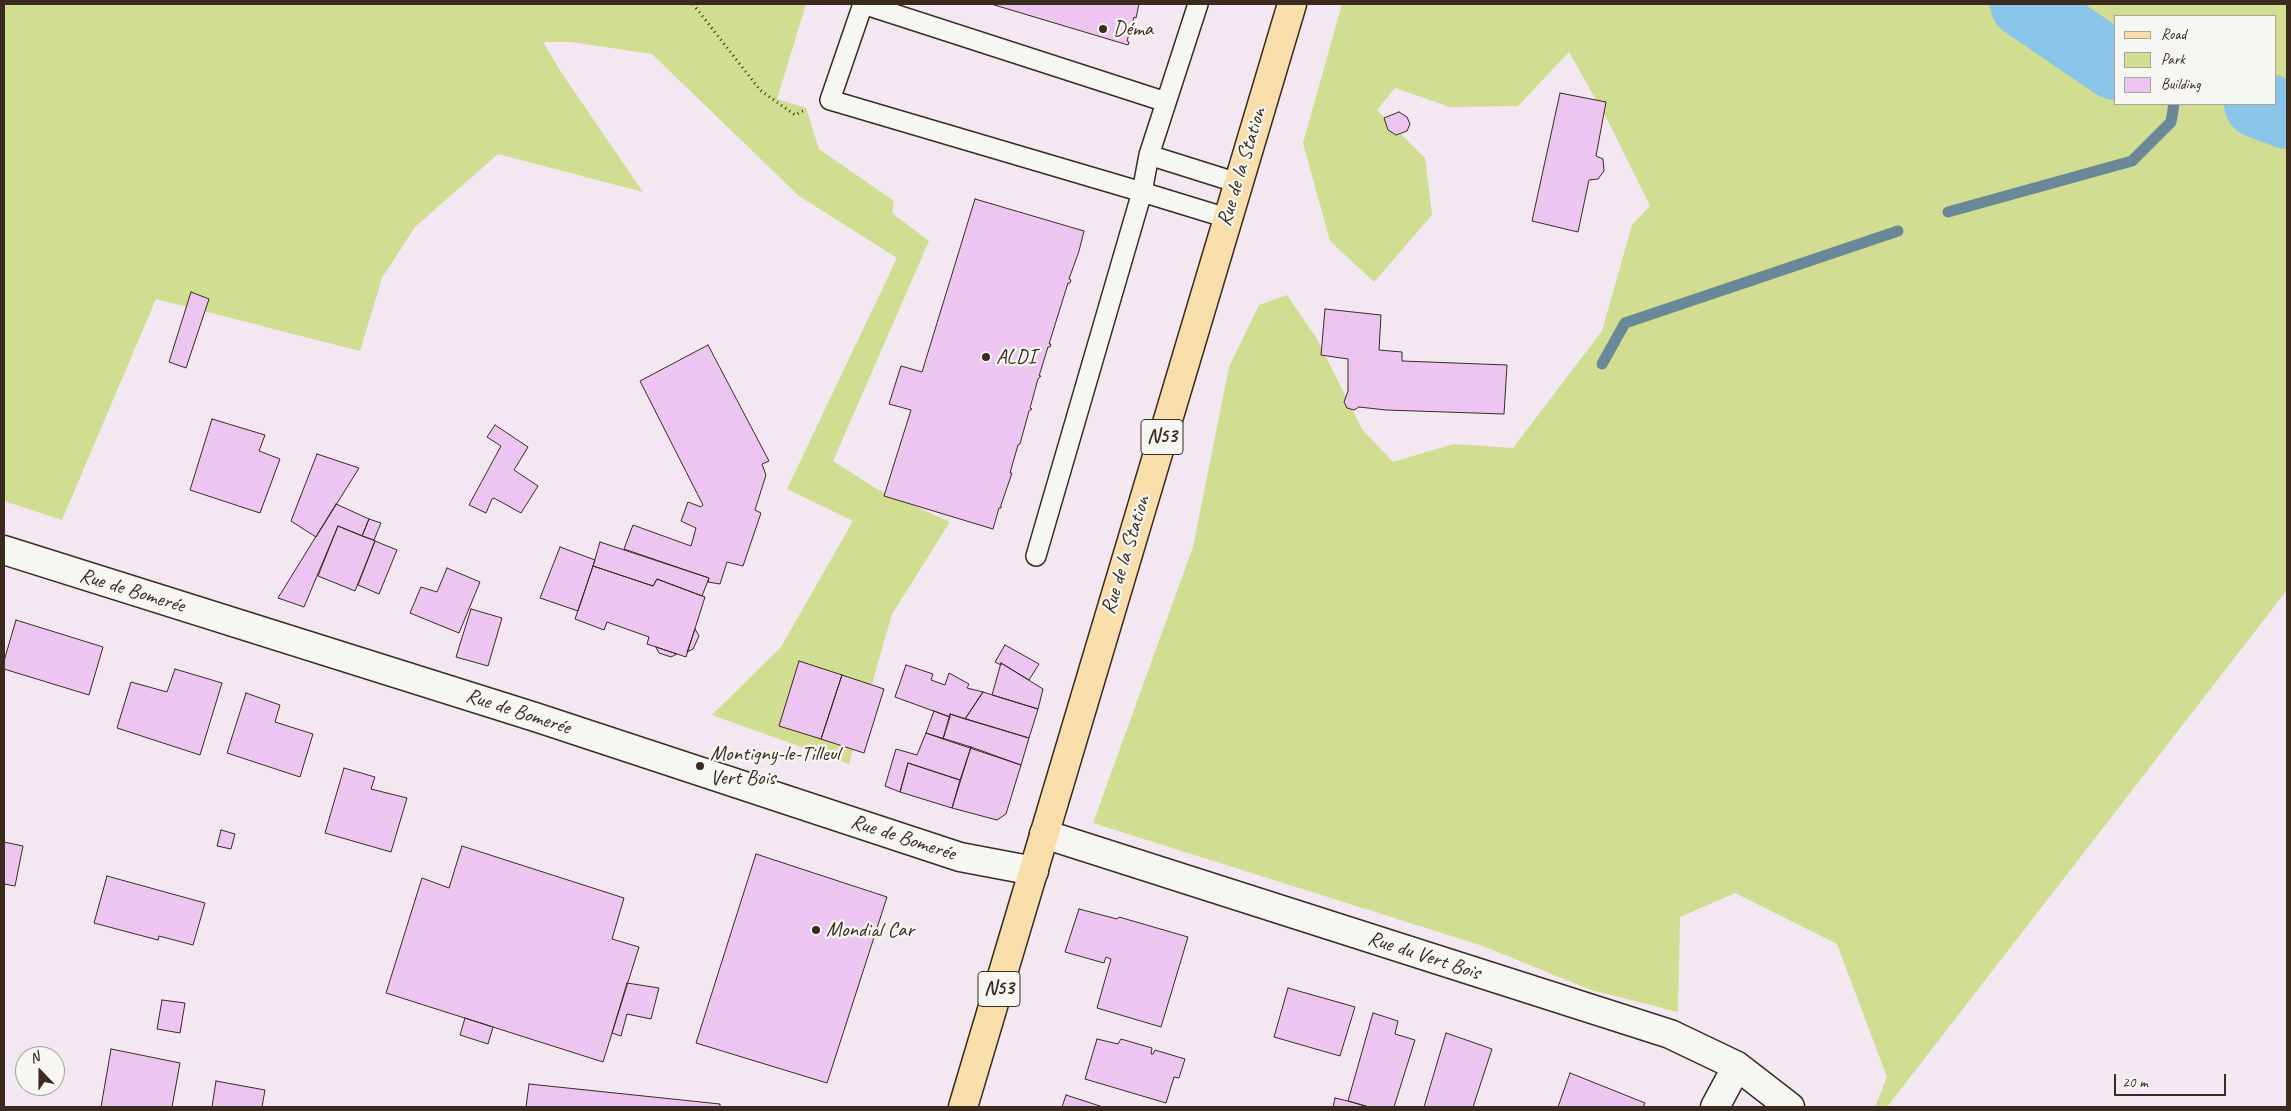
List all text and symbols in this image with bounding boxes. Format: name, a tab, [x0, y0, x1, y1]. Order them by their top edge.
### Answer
legend	[2114, 15, 2276, 105]
place label: Déma	[1113, 16, 1153, 42]
marker: Déma	[1097, 23, 1109, 35]
text: Road	[2161, 25, 2186, 44]
text: Park	[2161, 50, 2185, 69]
text: Building	[2161, 75, 2200, 94]
street label: Rue de la Station	[1212, 105, 1272, 229]
place label: ALDI	[996, 344, 1036, 370]
marker: ALDI	[980, 351, 992, 363]
road number: N53	[1141, 420, 1183, 454]
street label: Rue de la Station	[1096, 493, 1156, 617]
street label: Rue de Bomerée	[76, 563, 188, 619]
street label: Rue de Bomerée	[462, 683, 574, 741]
place label: Montigny-le-Tilleul Vert Bois	[710, 741, 840, 791]
marker: Montigny-le-Tilleul Vert Bois	[694, 760, 706, 772]
street label: Rue de Bomerée	[847, 809, 959, 867]
place label: Mondial Car	[826, 917, 914, 943]
marker: Mondial Car	[810, 924, 822, 936]
street label: Rue du Vert Bois	[1365, 926, 1483, 986]
road number: N53	[978, 972, 1020, 1006]
north arrow	[15, 1046, 65, 1096]
text: N	[27, 1048, 42, 1067]
scale bar	[2116, 1064, 2228, 1096]
text: 20 m	[2122, 1073, 2148, 1092]

